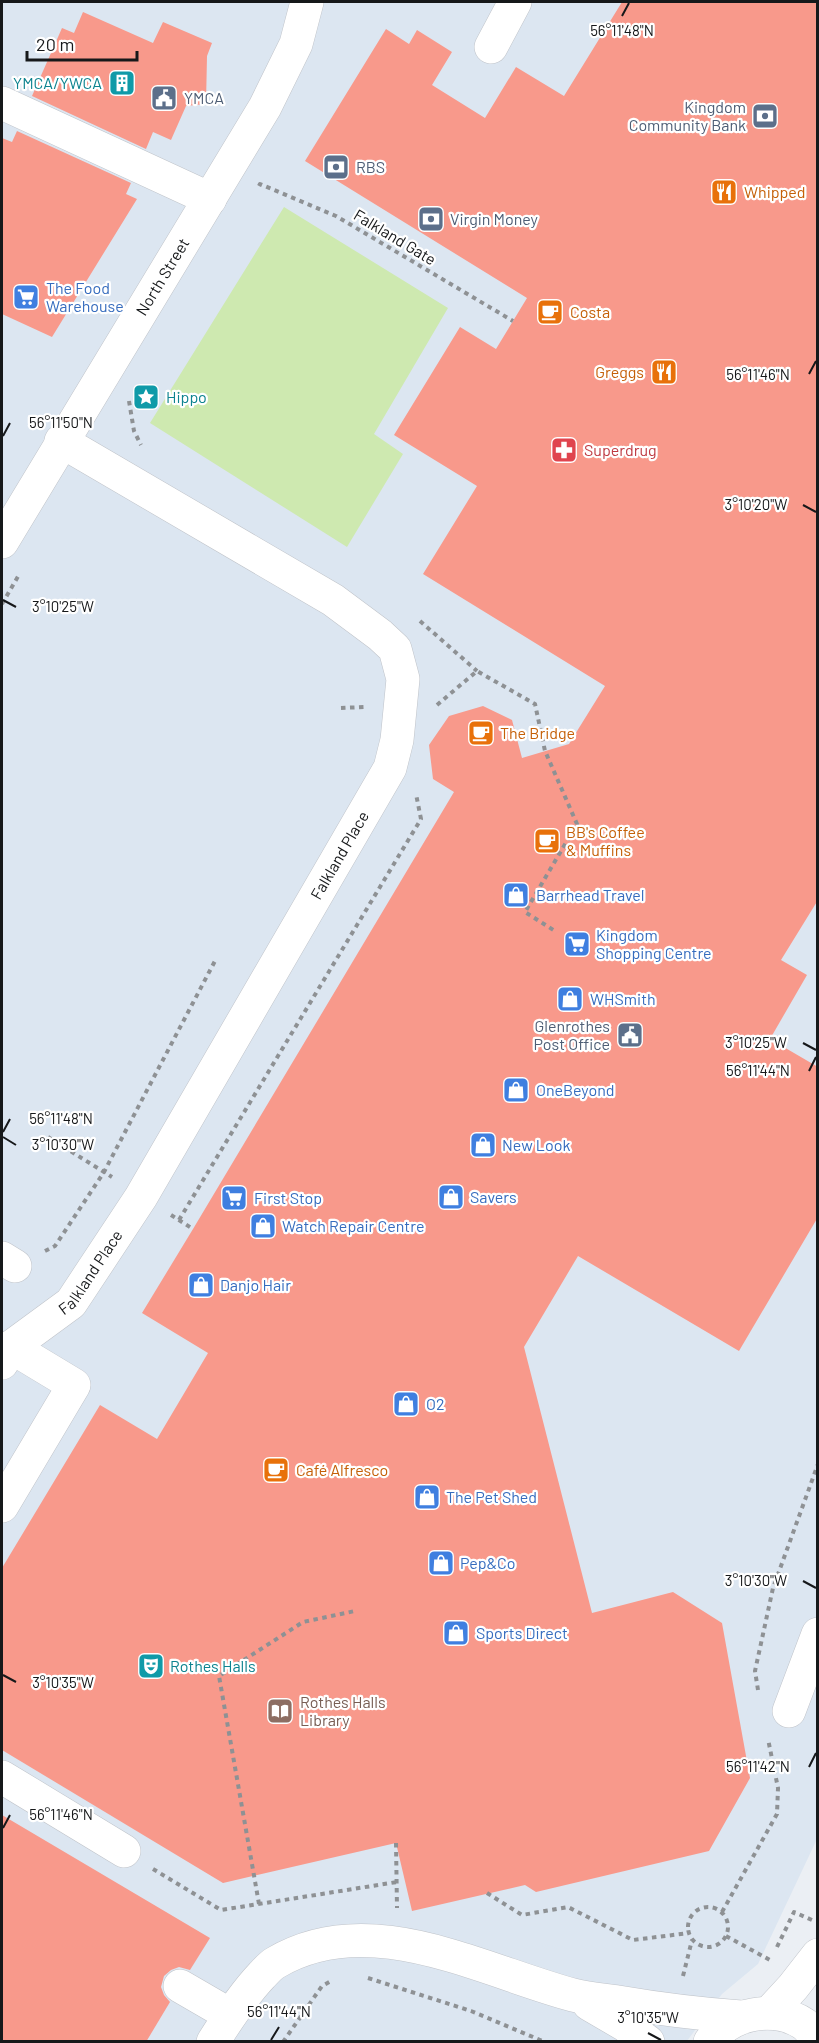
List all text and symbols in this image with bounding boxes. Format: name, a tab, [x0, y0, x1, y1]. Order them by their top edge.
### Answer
text: 56°11'48"N	[590, 21, 654, 39]
scale bar	[27, 24, 136, 62]
text: 20 m	[36, 33, 74, 55]
building icon: YMCA/YWCA	[107, 68, 137, 98]
place label: YMCA/YWCA	[13, 73, 102, 92]
public building icon: YMCA	[149, 83, 179, 113]
place label: YMCA	[184, 88, 224, 107]
place label: Kingdom Community Bank	[629, 97, 746, 134]
bank icon: Kingdom Community Bank	[750, 101, 780, 131]
bank icon: RBS	[321, 152, 351, 182]
place label: RBS	[356, 157, 385, 176]
restaurant icon: Whipped	[709, 177, 739, 207]
place label: Whipped	[744, 182, 806, 201]
bank icon: Virgin Money	[416, 204, 446, 234]
street label: Falkland Gate	[351, 205, 440, 269]
place label: Virgin Money	[450, 209, 539, 228]
street label: North Street	[131, 234, 193, 319]
place label: The Food Warehouse	[46, 278, 124, 315]
supermarket icon: The Food Warehouse	[11, 282, 41, 312]
cafe icon: Costa	[535, 297, 565, 327]
place label: Costa	[570, 302, 610, 321]
restaurant icon: Greggs	[649, 357, 679, 387]
place label: Greggs	[595, 362, 644, 381]
text: 56°11'46"N	[726, 365, 790, 383]
place icon: Hippo	[131, 382, 161, 412]
place label: Hippo	[166, 387, 207, 406]
text: 56°11'50"N	[29, 413, 93, 431]
pharmacy icon: Superdrug	[549, 435, 579, 465]
place label: Superdrug	[584, 440, 657, 459]
text: 3°10'20"W	[725, 495, 787, 513]
text: 3°10'25"W	[32, 597, 94, 615]
cafe icon: The Bridge	[466, 718, 496, 748]
place label: The Bridge	[500, 723, 575, 742]
street label: Falkland Place	[306, 807, 372, 903]
place label: BB's Coffee & Muffins	[566, 822, 645, 859]
cafe icon: BB's Coffee & Muffins	[532, 826, 562, 856]
shop icon: Barrhead Travel	[501, 880, 531, 910]
place label: Barrhead Travel	[536, 885, 645, 904]
place label: Kingdom Shopping Centre	[596, 925, 712, 962]
supermarket icon: Kingdom Shopping Centre	[562, 929, 592, 959]
shop icon: WHSmith	[555, 984, 585, 1014]
place label: WHSmith	[590, 989, 656, 1008]
place label: Glenrothes Post Office	[534, 1016, 610, 1053]
public building icon: Glenrothes Post Office	[615, 1020, 645, 1050]
text: 3°10'25"W	[725, 1033, 787, 1051]
text: 56°11'44"N	[726, 1061, 790, 1079]
shop icon: OneBeyond	[501, 1075, 531, 1105]
place label: OneBeyond	[536, 1080, 614, 1099]
text: 56°11'48"N	[29, 1109, 93, 1127]
shop icon: New Look	[468, 1130, 498, 1160]
text: 3°10'30"W	[32, 1135, 94, 1153]
place label: New Look	[502, 1135, 570, 1154]
shop icon: Savers	[436, 1182, 466, 1212]
supermarket icon: First Stop	[219, 1183, 249, 1213]
place label: Savers	[470, 1187, 517, 1206]
place label: First Stop	[254, 1188, 322, 1207]
shop icon: Watch Repair Centre	[248, 1211, 278, 1241]
place label: Watch Repair Centre	[282, 1216, 424, 1235]
street label: Falkland Place	[54, 1226, 126, 1318]
shop icon: Danjo Hair	[186, 1270, 216, 1300]
place label: Danjo Hair	[220, 1275, 291, 1294]
shop icon: O2	[391, 1389, 421, 1419]
place label: O2	[426, 1394, 445, 1413]
cafe icon: Café Alfresco	[261, 1455, 291, 1485]
place label: Café Alfresco	[296, 1460, 388, 1479]
shop icon: The Pet Shed	[412, 1482, 442, 1512]
place label: The Pet Shed	[446, 1487, 537, 1506]
shop icon: Pep&Co	[426, 1548, 456, 1578]
place label: Pep&Co	[460, 1553, 516, 1572]
text: 3°10'30"W	[725, 1571, 787, 1589]
shop icon: Sports Direct	[441, 1618, 471, 1648]
place label: Sports Direct	[476, 1623, 568, 1642]
theatre icon: Rothes Halls	[136, 1651, 166, 1681]
place label: Rothes Halls	[170, 1656, 256, 1675]
text: 3°10'35"W	[32, 1673, 94, 1691]
place label: Rothes Halls Library	[300, 1692, 386, 1729]
library icon: Rothes Halls Library	[265, 1696, 295, 1726]
text: 56°11'42"N	[726, 1757, 790, 1775]
text: 56°11'46"N	[29, 1805, 93, 1823]
text: 56°11'44"N	[247, 2002, 311, 2020]
text: 3°10'35"W	[617, 2008, 679, 2026]

